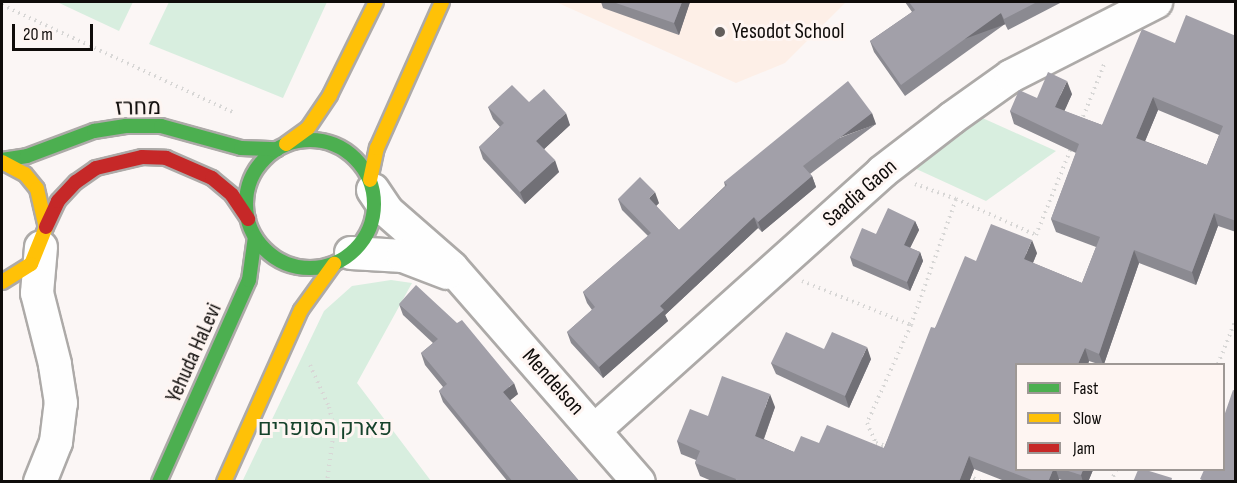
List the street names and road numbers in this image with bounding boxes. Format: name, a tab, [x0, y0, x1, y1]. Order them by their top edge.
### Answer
street label: מחרז	[115, 94, 161, 122]
street label: Saadia Gaon	[818, 154, 902, 232]
street label: Yehuda HaLevi	[160, 299, 228, 407]
street label: Mendelson	[516, 343, 590, 421]

